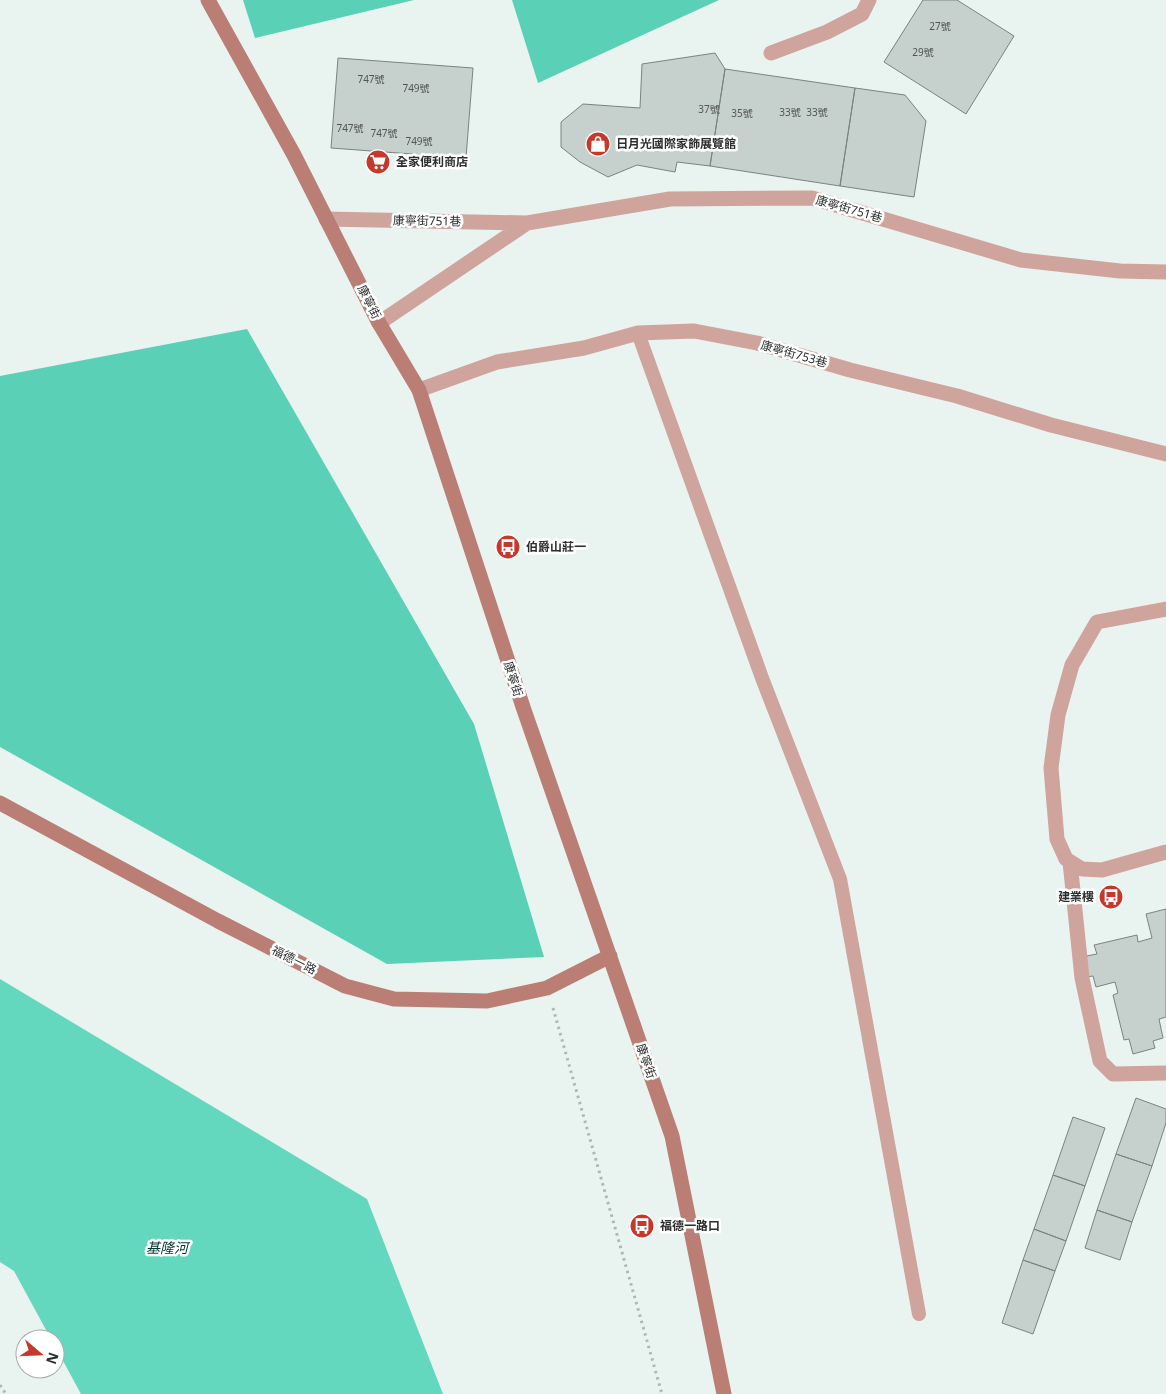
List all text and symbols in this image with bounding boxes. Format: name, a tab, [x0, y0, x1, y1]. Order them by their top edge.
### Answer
house number: 27號	[929, 19, 951, 33]
house number: 29號	[912, 45, 934, 59]
house number: 747號	[357, 72, 385, 86]
house number: 749號	[402, 81, 430, 95]
house number: 37號	[698, 102, 720, 116]
house number: 33號	[779, 105, 801, 119]
house number: 33號	[806, 105, 828, 119]
house number: 35號	[731, 106, 753, 120]
house number: 747號	[336, 121, 364, 135]
house number: 747號	[370, 126, 398, 140]
shop icon: 日月光國際家飾展覽館	[585, 131, 611, 157]
house number: 749號	[405, 134, 433, 148]
place label: 日月光國際家飾展覽館	[616, 135, 736, 152]
supermarket icon: 全家便利商店	[365, 149, 391, 175]
place label: 全家便利商店	[396, 153, 468, 170]
street label: 康寧街751巷	[814, 191, 884, 226]
street label: 康寧街751巷	[393, 211, 461, 230]
street label: 康寧街	[354, 282, 385, 322]
street label: 康寧街753巷	[759, 336, 829, 371]
bus stop icon: 伯爵山莊一	[495, 534, 521, 560]
place label: 伯爵山莊一	[526, 538, 586, 555]
street label: 康寧街	[500, 659, 527, 699]
bus stop icon: 建業樓	[1098, 884, 1124, 910]
place label: 建業樓	[1058, 888, 1094, 905]
street label: 福德一路	[269, 941, 319, 978]
street label: 康寧街	[633, 1041, 660, 1081]
bus stop icon: 福德一路口	[629, 1213, 655, 1239]
place label: 福德一路口	[660, 1217, 720, 1234]
water label: 基隆河	[146, 1238, 191, 1257]
north arrow	[15, 1329, 65, 1379]
text: N	[42, 1350, 64, 1367]

